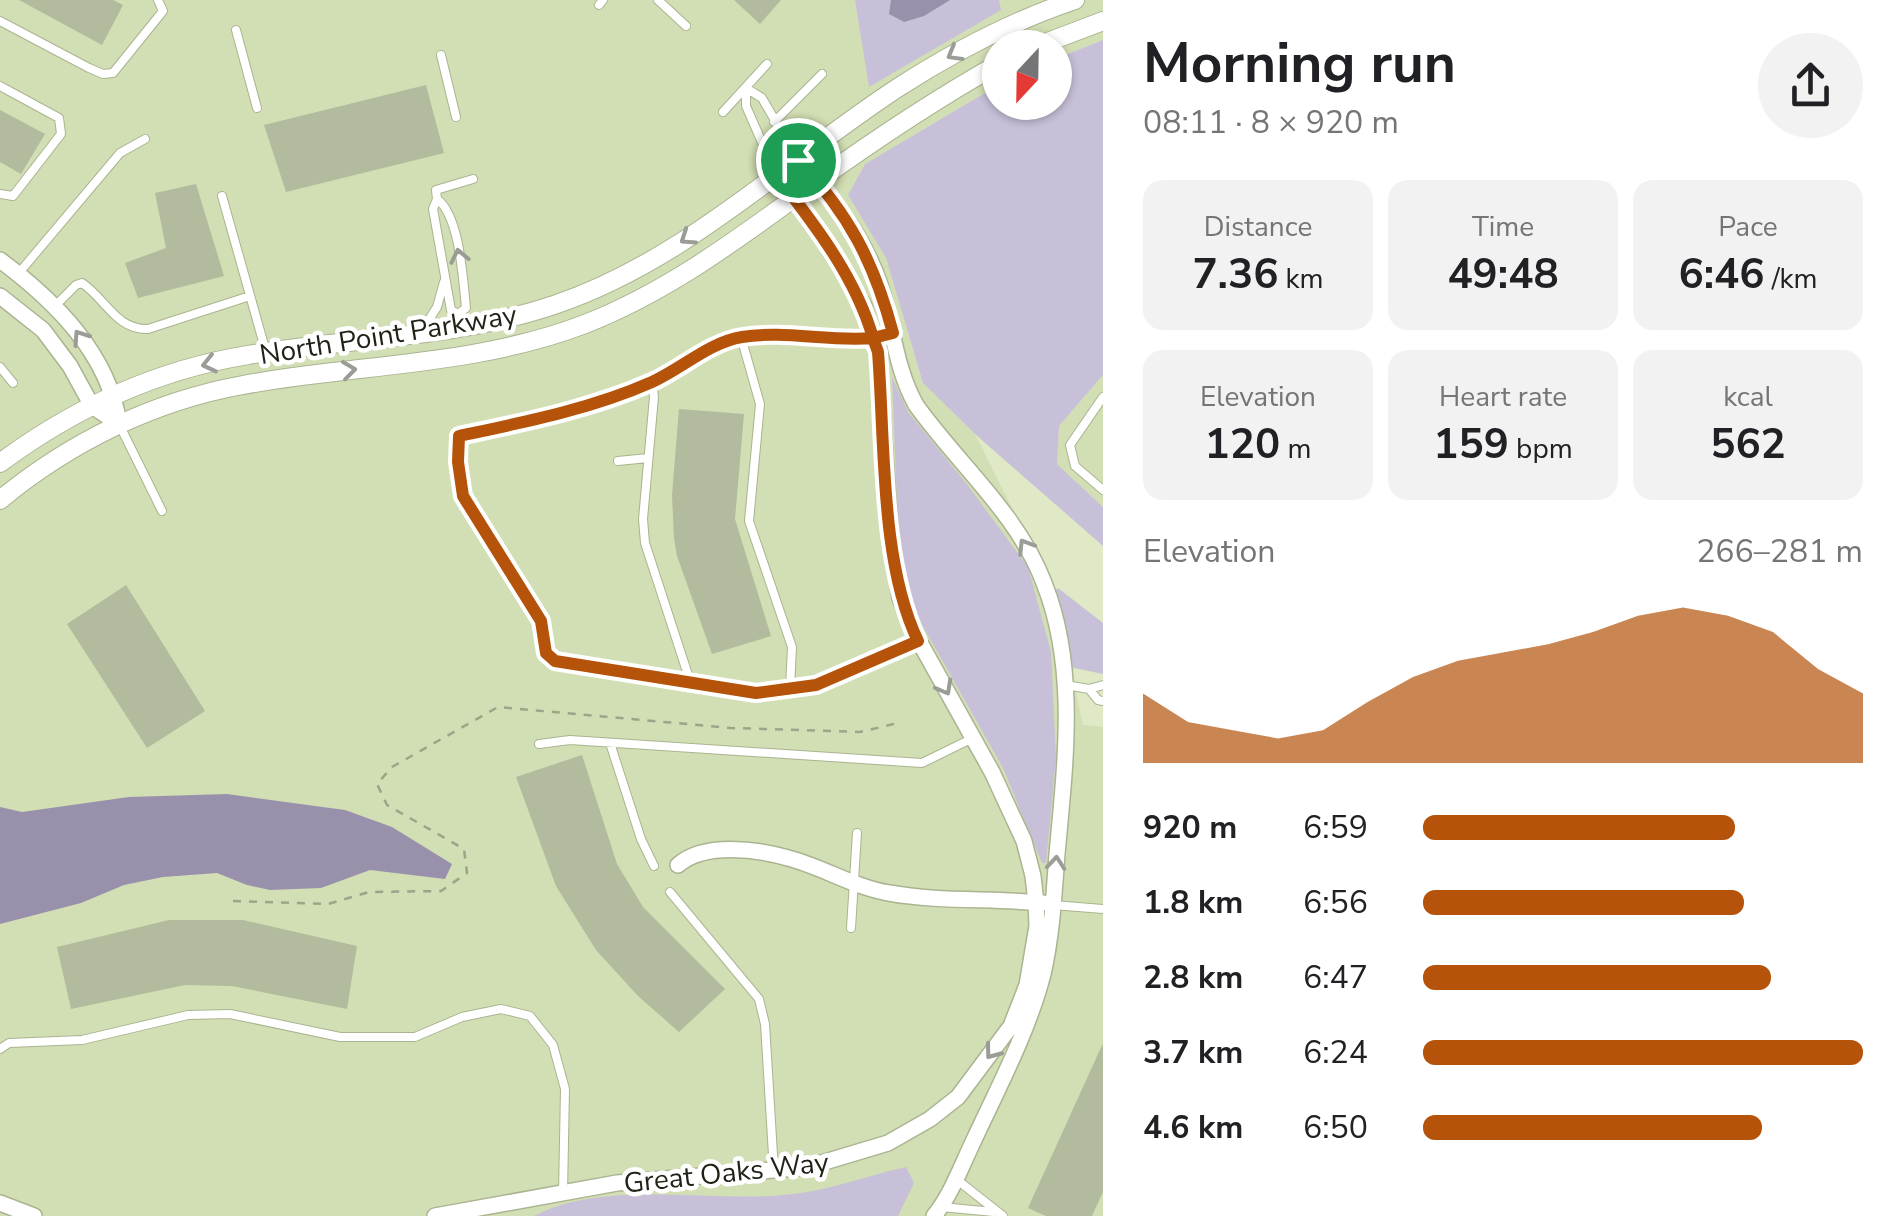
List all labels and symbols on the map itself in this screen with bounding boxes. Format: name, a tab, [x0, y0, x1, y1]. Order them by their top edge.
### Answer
north arrow	[982, 30, 1072, 120]
one-way arrow	[947, 42, 965, 61]
pin	[756, 118, 841, 203]
one-way arrow	[679, 226, 698, 244]
one-way arrow	[449, 248, 470, 265]
street label: North Point Parkway	[257, 296, 520, 374]
one-way arrow	[74, 329, 92, 348]
one-way arrow	[201, 352, 218, 373]
one-way arrow	[341, 361, 358, 382]
one-way arrow	[1018, 539, 1037, 557]
one-way arrow	[933, 677, 952, 695]
one-way arrow	[1045, 855, 1067, 871]
one-way arrow	[987, 1041, 1004, 1059]
street label: Great Oaks Way	[622, 1143, 831, 1203]

